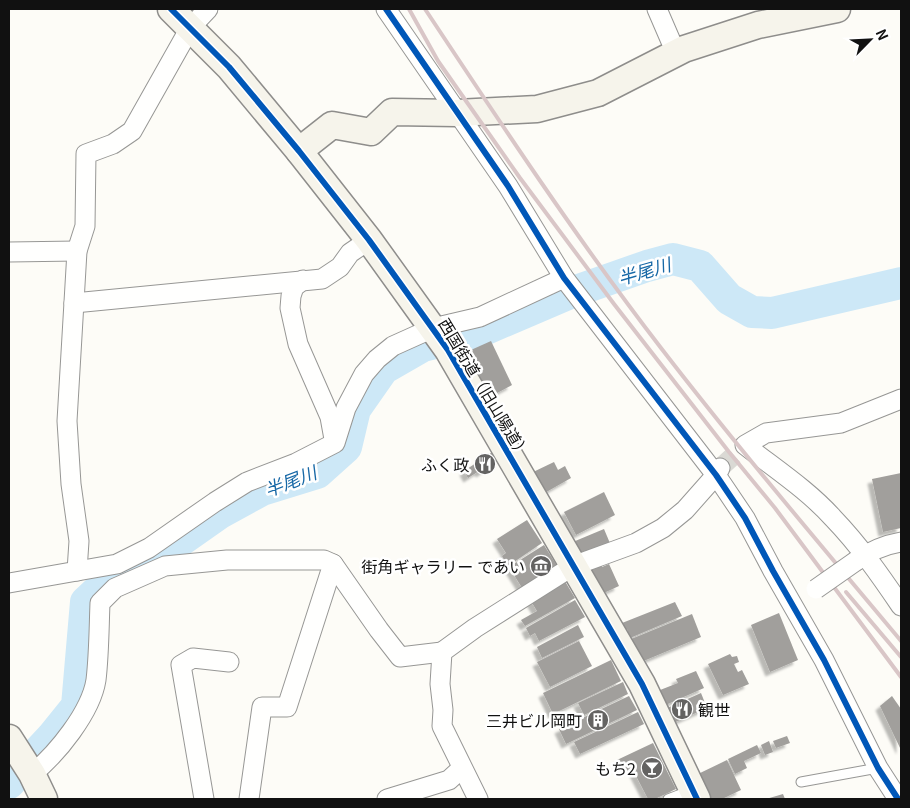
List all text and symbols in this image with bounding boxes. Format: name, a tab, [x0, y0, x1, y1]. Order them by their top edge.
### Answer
north arrow	[845, 15, 895, 65]
text: N	[872, 25, 894, 43]
water label: 半尾川	[614, 250, 675, 290]
street label: 西国街道（旧山陽道）	[434, 313, 536, 463]
place label: ふく政	[421, 452, 469, 476]
restaurant icon: ふく政	[473, 452, 497, 476]
water label: 半尾川	[260, 457, 322, 502]
place label: 街角ギャラリー であい	[362, 554, 525, 578]
museum icon: 街角ギャラリー であい	[529, 554, 553, 578]
restaurant icon: 観世	[670, 697, 694, 721]
place label: 観世	[698, 697, 730, 721]
place label: 三井ビル岡町	[486, 708, 582, 732]
building icon: 三井ビル岡町	[586, 708, 610, 732]
place label: もち2	[595, 756, 636, 780]
bar icon: もち2	[640, 756, 664, 780]

